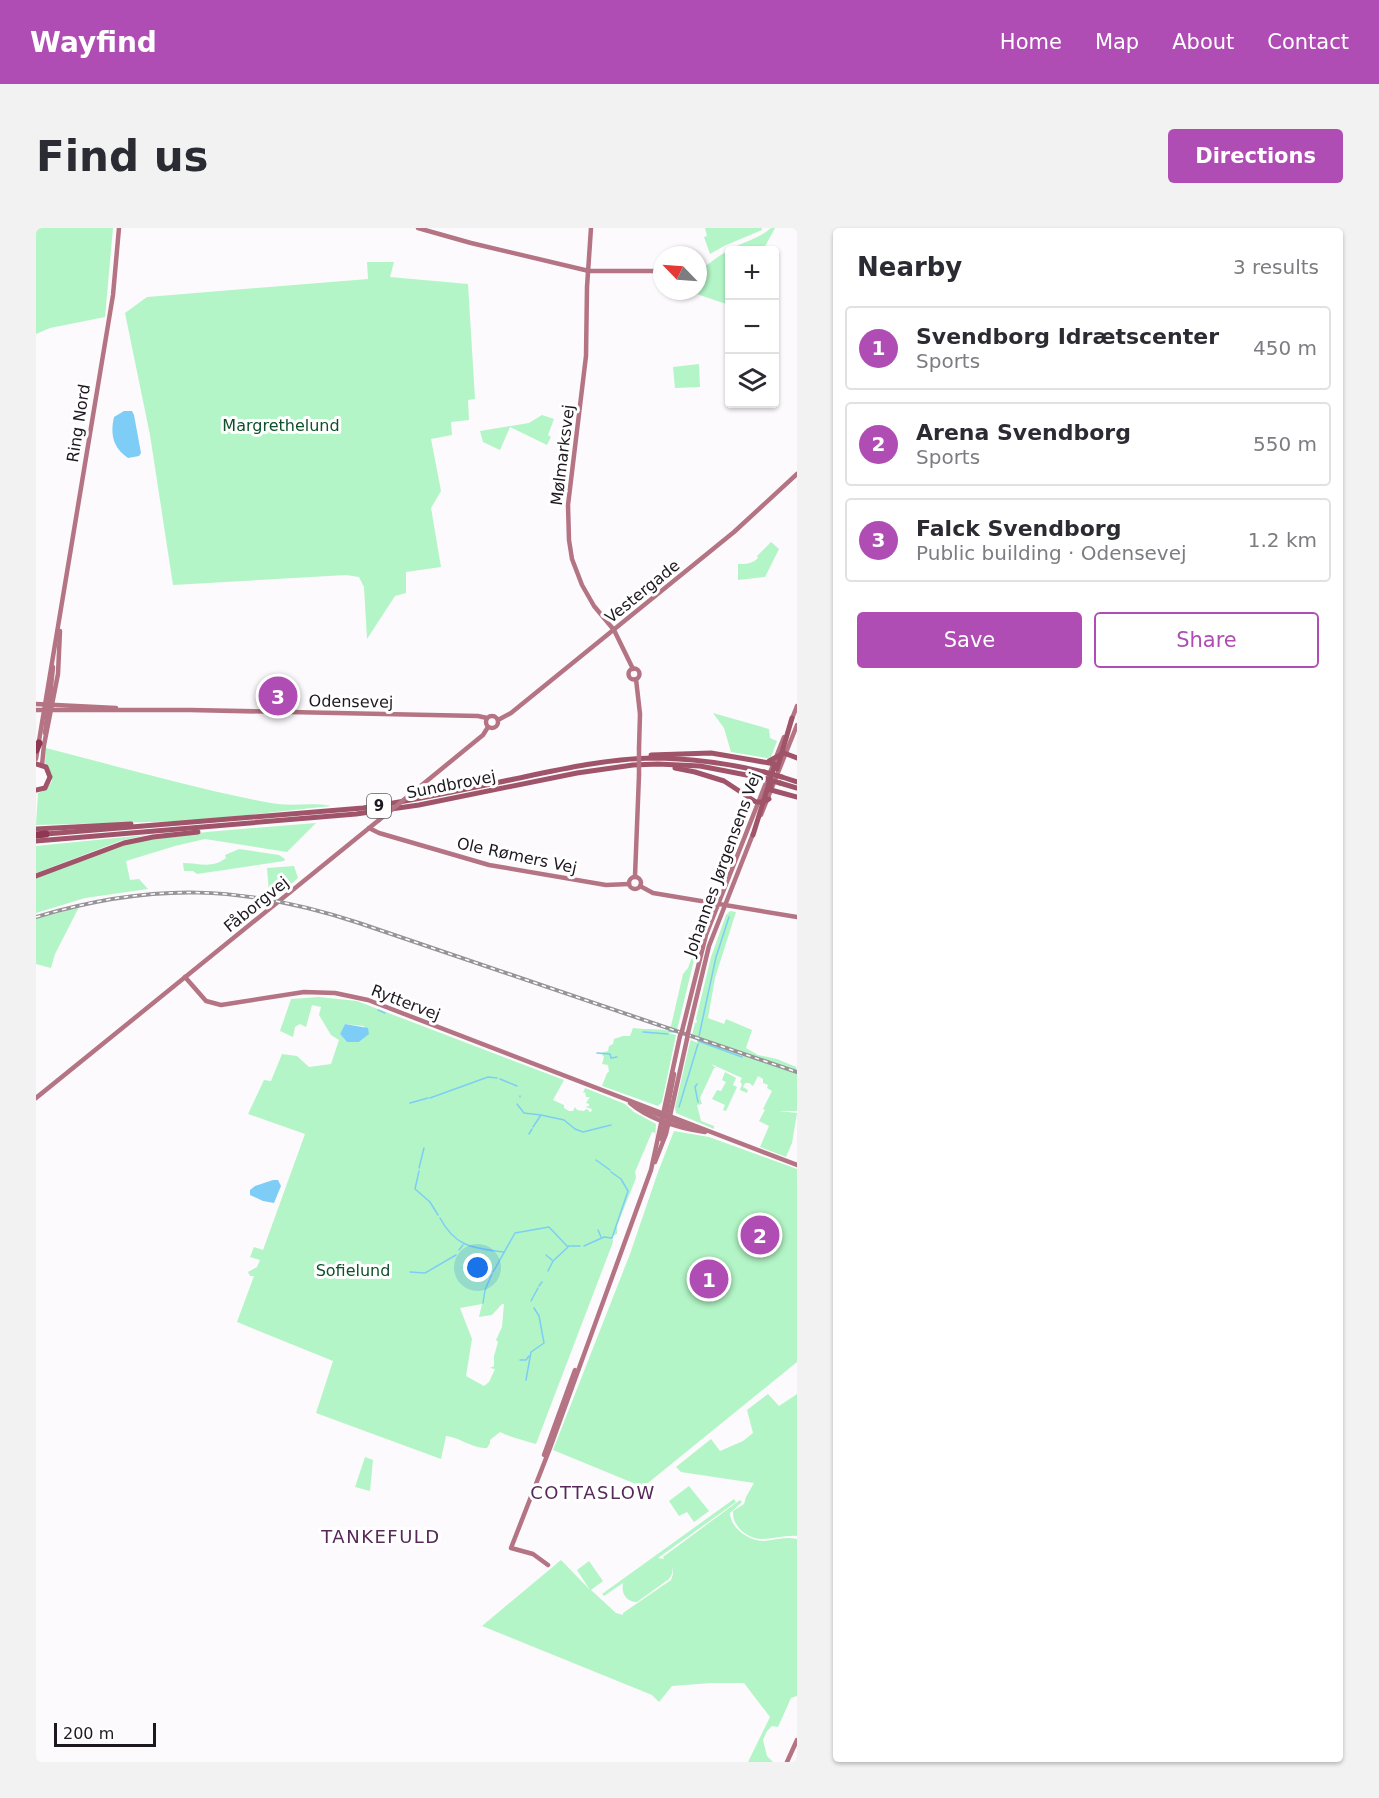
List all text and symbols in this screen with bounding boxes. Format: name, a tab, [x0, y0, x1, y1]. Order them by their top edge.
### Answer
text: Wayfind	[30, 26, 157, 59]
text: Home	[1000, 30, 1062, 54]
text: Map	[1095, 30, 1139, 54]
text: About	[1172, 30, 1234, 54]
text: Contact	[1267, 30, 1349, 54]
button: Directions	[1168, 129, 1343, 183]
text: Find us	[36, 132, 209, 181]
north arrow	[653, 246, 707, 300]
map controls	[725, 246, 779, 408]
button: +	[725, 246, 779, 300]
text: Nearby	[857, 252, 962, 282]
text: 3 results	[1233, 255, 1319, 279]
button: −	[725, 300, 779, 354]
text: Svendborg Idrætscenter	[916, 324, 1219, 349]
text: 1	[872, 336, 885, 360]
text: 450 m	[1253, 336, 1317, 360]
text: Sports	[916, 349, 980, 373]
button: layers	[725, 354, 779, 408]
street label: Ring Nord	[63, 383, 94, 464]
street label: Mølmarksvej	[547, 404, 578, 507]
park label: Margrethelund	[222, 416, 340, 435]
text: Arena Svendborg	[916, 420, 1131, 445]
text: 2	[872, 432, 885, 456]
text: 550 m	[1253, 432, 1317, 456]
text: Sports	[916, 445, 980, 469]
text: Falck Svendborg	[916, 516, 1121, 541]
text: 3	[872, 528, 885, 552]
text: 1.2 km	[1248, 528, 1317, 552]
text: Public building · Odensevej	[916, 541, 1187, 565]
street label: Vestergade	[601, 556, 683, 627]
button: Save	[857, 612, 1082, 668]
button: Share	[1094, 612, 1319, 668]
pin: 3	[258, 674, 298, 718]
street label: Odensevej	[308, 691, 393, 712]
street label: Sundbrovej	[405, 767, 497, 802]
street label: Johannes Jørgensens Vej	[680, 769, 765, 960]
road number: 9	[367, 794, 391, 818]
street label: Ole Rømers Vej	[455, 833, 579, 877]
street label: Fåborgvej	[220, 873, 292, 936]
street label: Ryttervej	[369, 981, 443, 1024]
pin: 2	[740, 1212, 780, 1258]
your location	[463, 1253, 492, 1282]
pin: 1	[690, 1256, 728, 1302]
park label: Sofielund	[316, 1261, 390, 1280]
district label: COTTASLOW	[530, 1482, 656, 1503]
district label: TANKEFULD	[320, 1526, 441, 1547]
scale bar	[54, 1720, 156, 1748]
text: 200 m	[63, 1724, 114, 1743]

